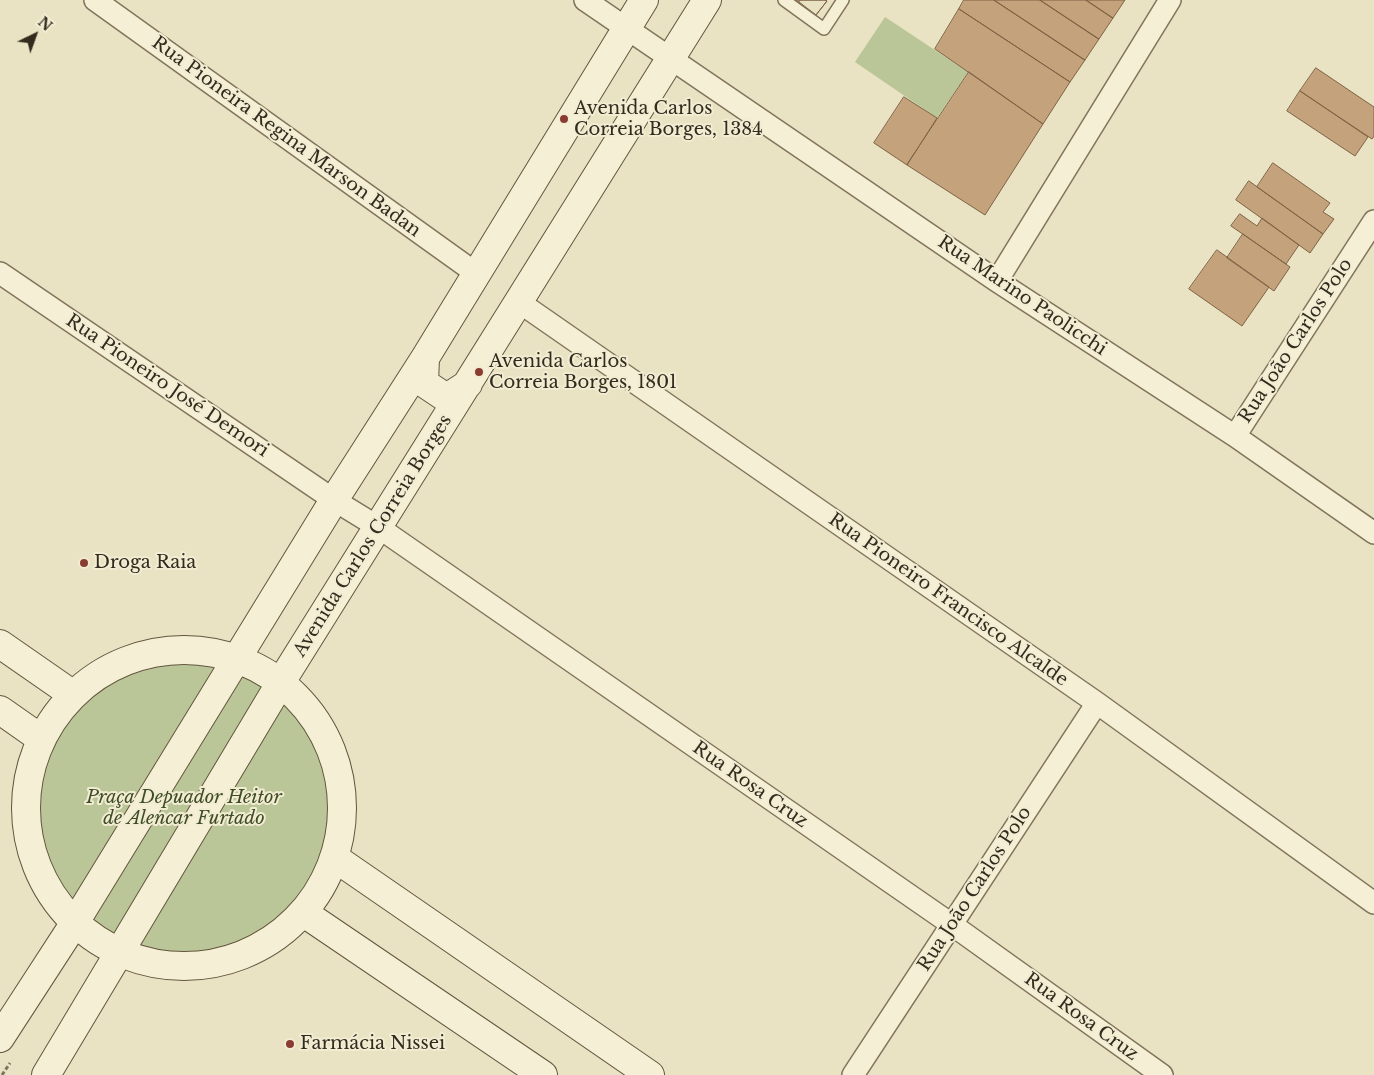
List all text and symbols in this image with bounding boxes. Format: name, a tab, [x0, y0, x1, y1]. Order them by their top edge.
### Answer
north arrow	[10, 10, 60, 60]
text: N	[34, 13, 56, 35]
street label: Rua Pioneira Regina Marson Badan	[147, 32, 425, 242]
place label: Avenida Carlos Correia Borges, 1384	[574, 98, 763, 140]
marker: Avenida Carlos Correia Borges, 1384	[558, 113, 570, 125]
street label: Rua Marino Paolicchi	[934, 231, 1110, 361]
street label: Rua João Carlos Polo	[1235, 255, 1357, 427]
street label: Rua Pioneiro José Demori	[62, 310, 272, 462]
place label: Avenida Carlos Correia Borges, 1801	[489, 351, 677, 394]
marker: Avenida Carlos Correia Borges, 1801	[473, 366, 485, 378]
street label: Avenida Carlos Correia Borges	[289, 411, 457, 661]
street label: Rua Pioneiro Francisco Alcalde	[824, 509, 1072, 691]
place label: Droga Raia	[94, 552, 196, 574]
marker: Droga Raia	[78, 557, 90, 569]
street label: Rua Rosa Cruz	[688, 737, 812, 833]
park label: Praça Depuador Heitor de Alencar Furtado	[86, 787, 282, 830]
street label: Rua João Carlos Polo	[914, 803, 1036, 975]
street label: Rua Rosa Cruz	[1020, 968, 1142, 1066]
place label: Farmácia Nissei	[300, 1033, 445, 1055]
marker: Farmácia Nissei	[284, 1038, 296, 1050]

